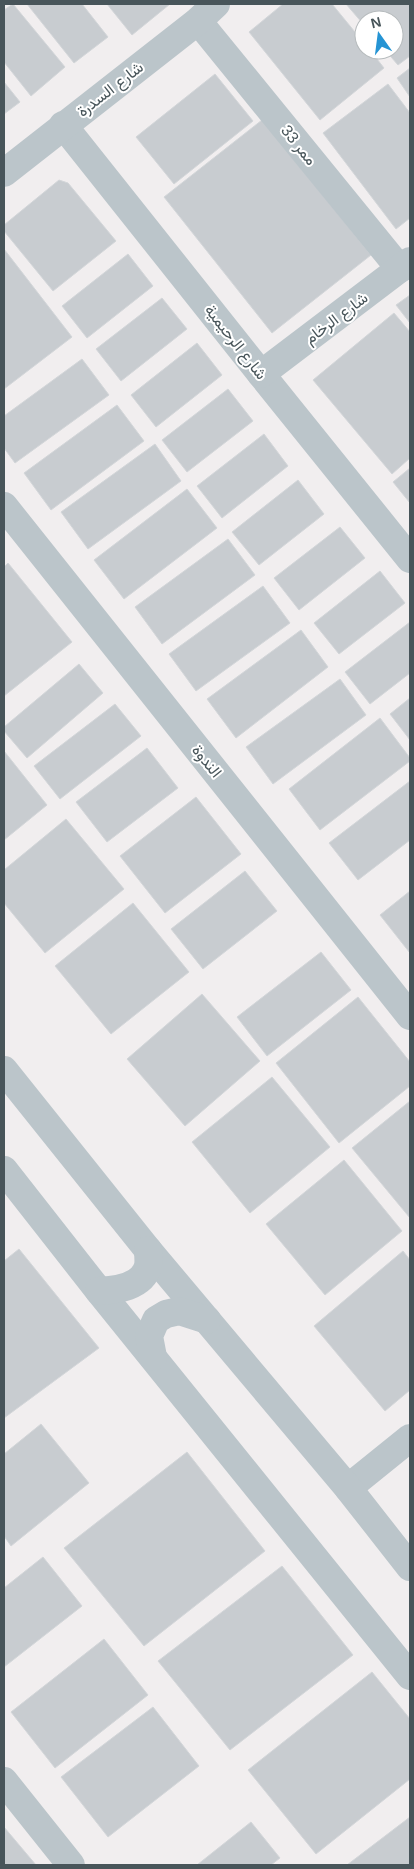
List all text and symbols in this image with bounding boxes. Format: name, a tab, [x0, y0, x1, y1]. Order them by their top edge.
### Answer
north arrow	[354, 10, 404, 60]
text: N	[369, 13, 383, 31]
street label: شارع السدرة	[74, 58, 148, 122]
street label: ممر 33	[276, 122, 320, 170]
street label: شارع الرخام	[301, 289, 373, 350]
street label: شارع الرحيمية	[199, 301, 270, 384]
street label: الندوة	[187, 741, 225, 782]

